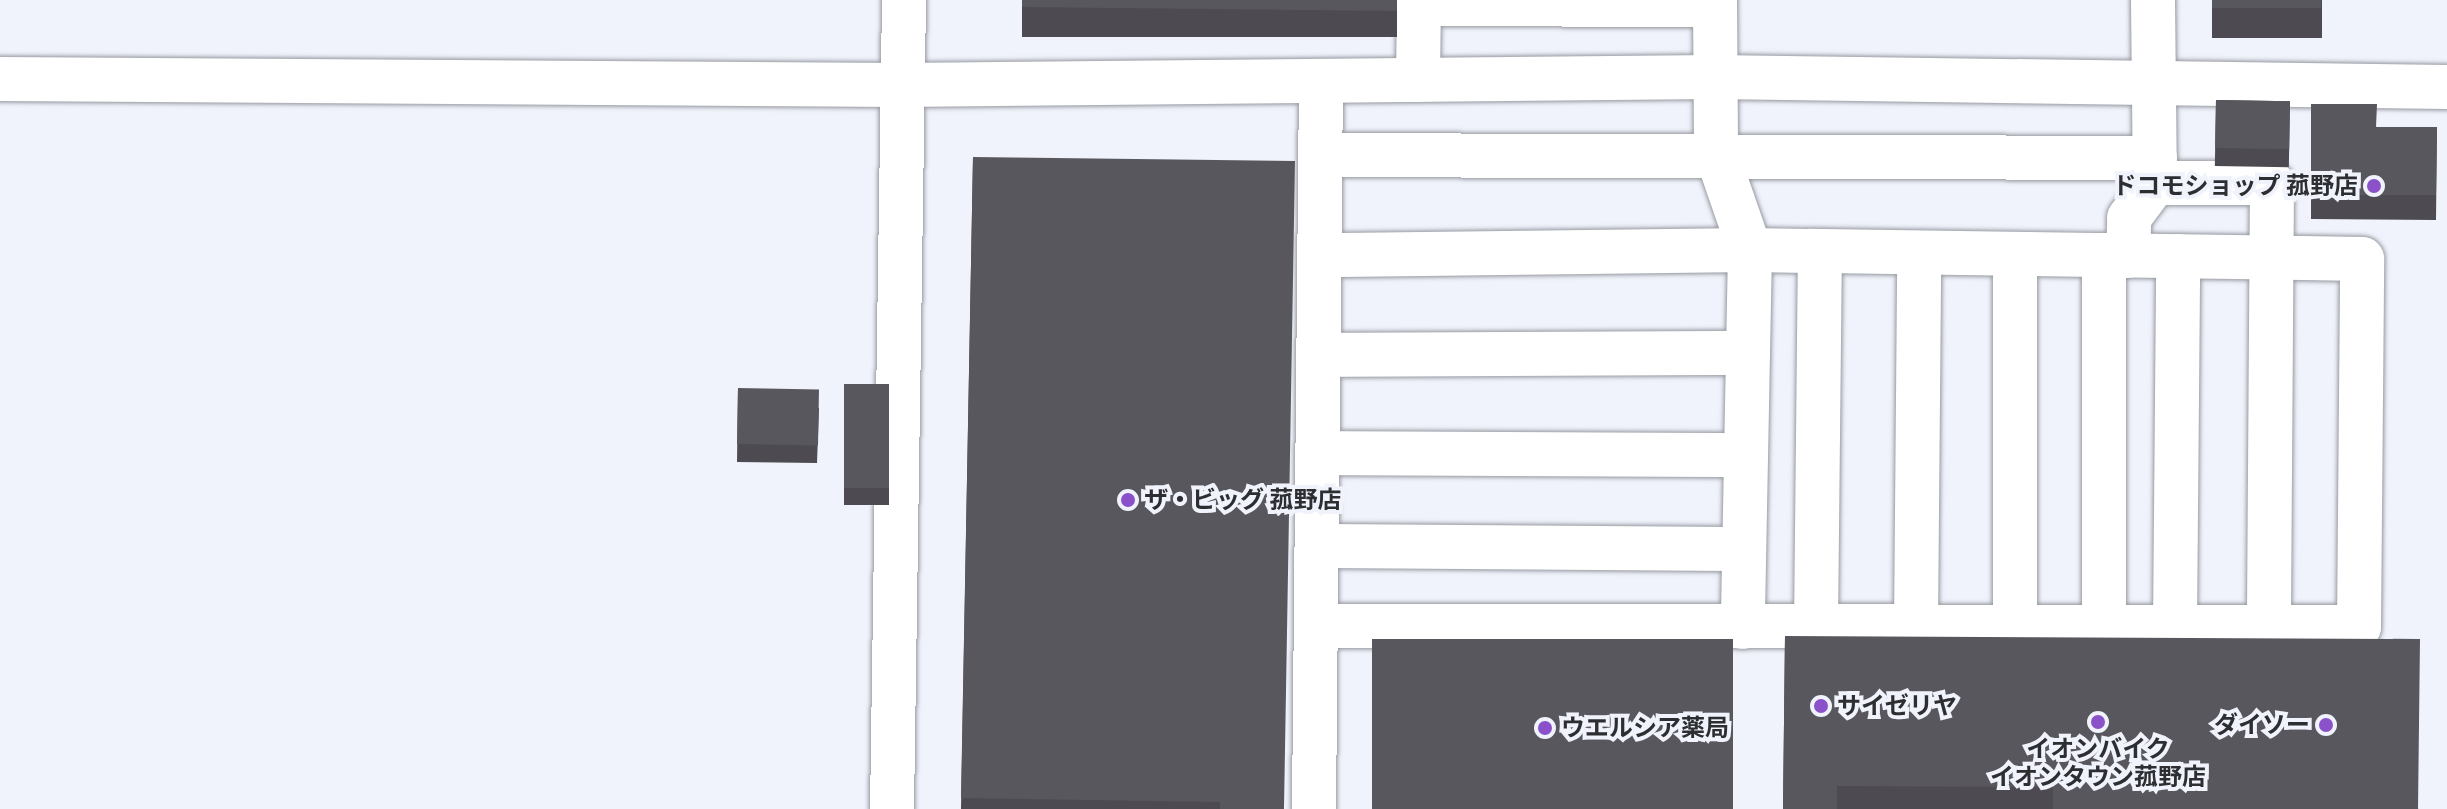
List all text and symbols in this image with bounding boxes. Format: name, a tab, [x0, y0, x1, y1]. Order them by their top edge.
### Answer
place label: ドコモショップ 菰野店	[2113, 172, 2358, 200]
marker: ドコモショップ 菰野店	[2365, 177, 2383, 195]
place label: ザ・ビッグ 菰野店	[1144, 486, 1341, 514]
marker: ザ・ビッグ 菰野店	[1119, 491, 1137, 509]
place label: サイゼリヤ	[1837, 692, 1957, 720]
marker: サイゼリヤ	[1812, 697, 1830, 715]
place label: ダイソー	[2214, 711, 2310, 739]
marker: イオンバイク イオンタウン菰野店	[2089, 713, 2107, 731]
place label: ウエルシア薬局	[1561, 714, 1729, 742]
marker: ダイソー	[2317, 716, 2335, 734]
marker: ウエルシア薬局	[1536, 719, 1554, 737]
place label: イオンバイク イオンタウン菰野店	[1990, 735, 2206, 791]

